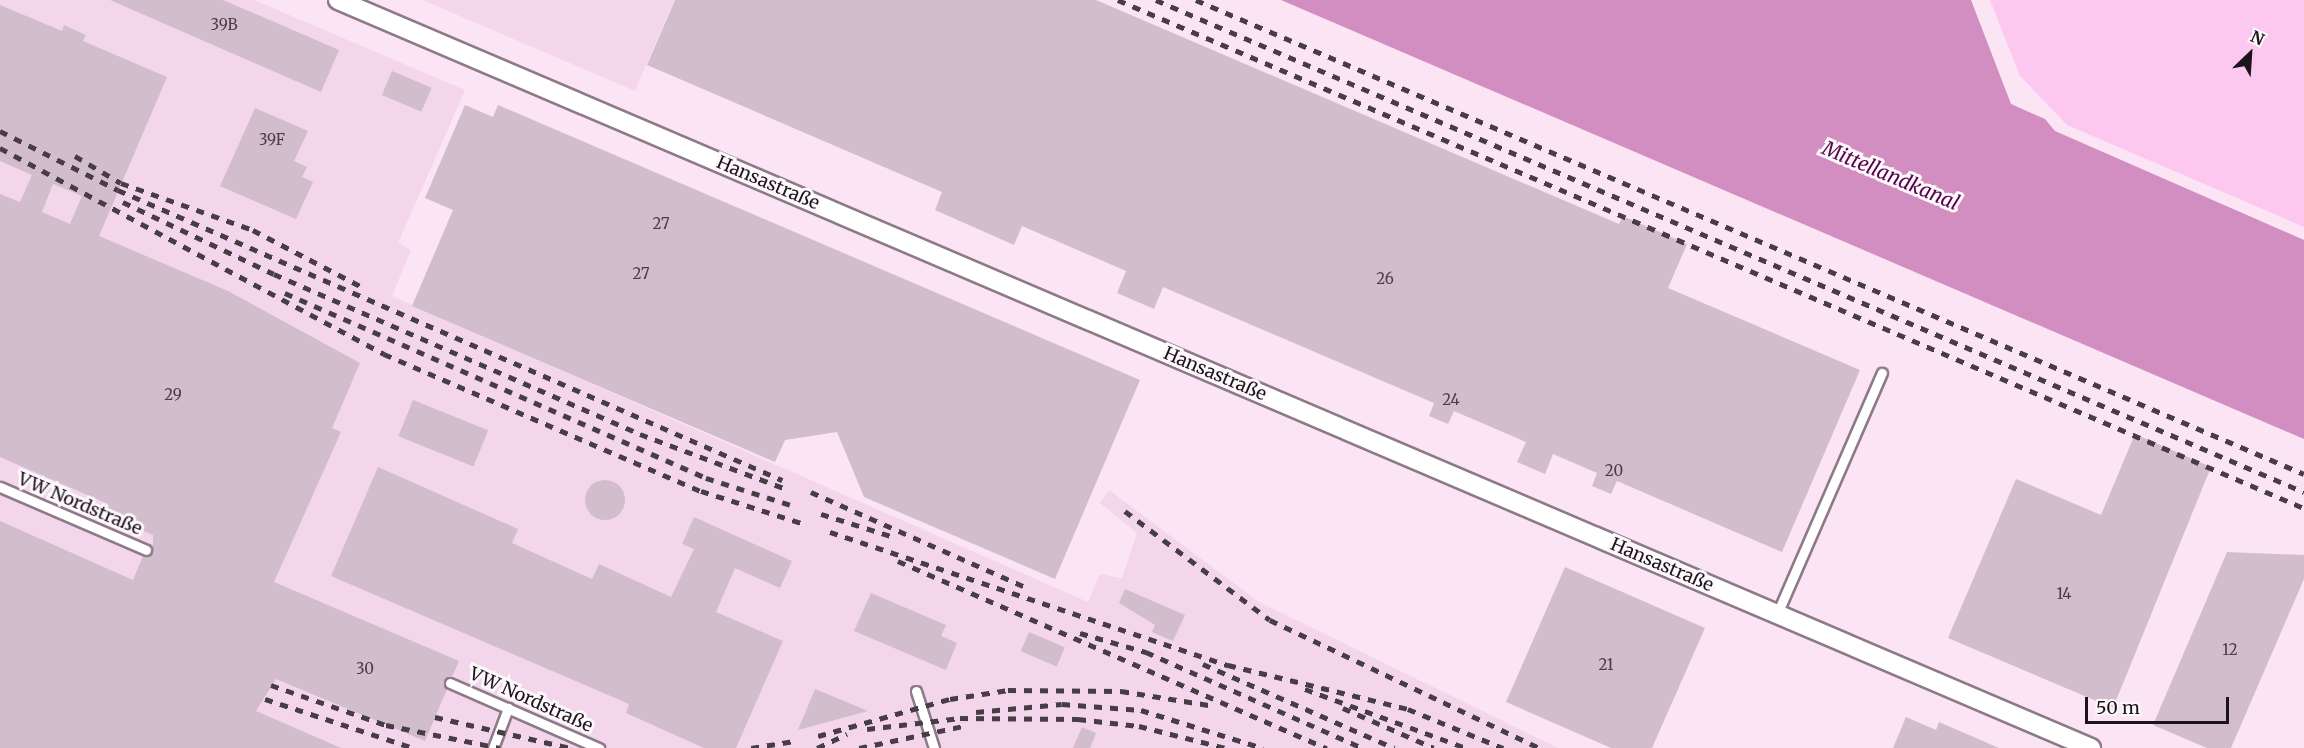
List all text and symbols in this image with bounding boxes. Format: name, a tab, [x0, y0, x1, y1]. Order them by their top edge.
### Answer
house number: 39B	[211, 16, 237, 34]
north arrow	[2220, 24, 2280, 84]
text: N	[2248, 26, 2268, 49]
house number: 39F	[259, 131, 285, 149]
water label: Mittellandkanal	[1819, 135, 1963, 215]
street label: Hansastraße	[713, 152, 823, 214]
house number: 27	[653, 215, 669, 233]
house number: 27	[633, 265, 649, 283]
house number: 26	[1376, 270, 1394, 288]
street label: Hansastraße	[1160, 343, 1270, 405]
house number: 29	[164, 386, 182, 404]
house number: 24	[1442, 391, 1460, 409]
house number: 20	[1605, 462, 1623, 480]
street label: VW Nordstraße	[15, 468, 145, 540]
street label: Hansastraße	[1607, 534, 1717, 596]
house number: 14	[2056, 585, 2072, 603]
house number: 12	[2222, 641, 2238, 659]
house number: 21	[1598, 656, 1614, 674]
house number: 30	[356, 660, 374, 678]
street label: VW Nordstraße	[466, 663, 596, 737]
scale bar	[2088, 685, 2232, 723]
text: 50 m	[2096, 696, 2140, 719]

